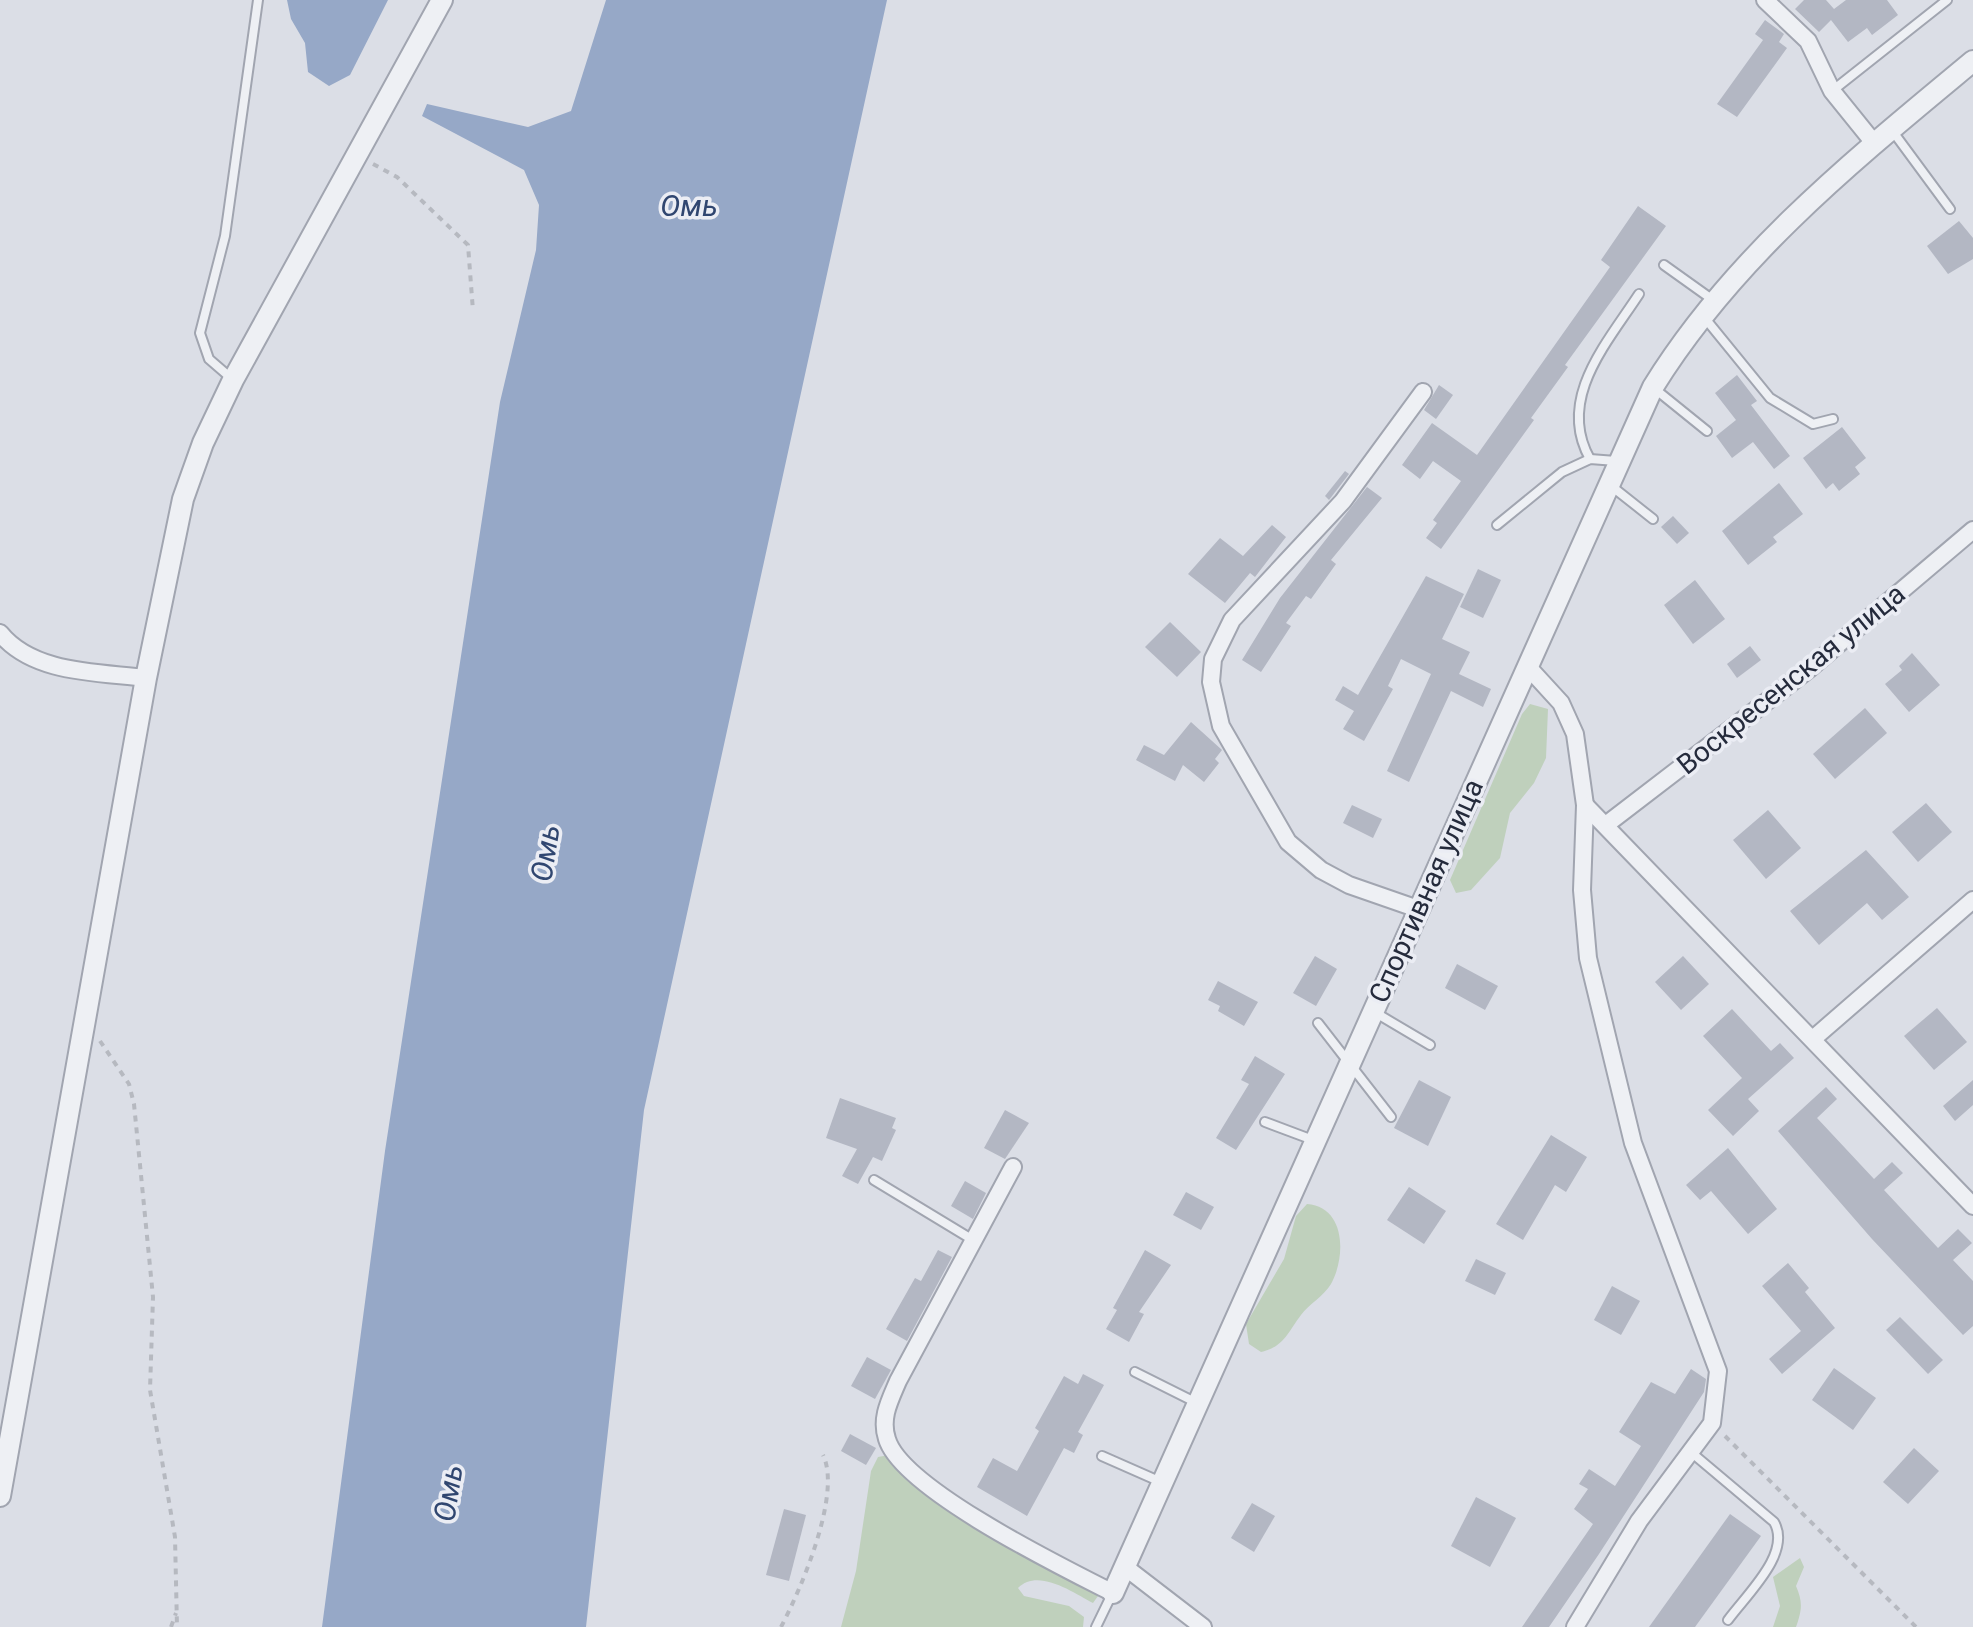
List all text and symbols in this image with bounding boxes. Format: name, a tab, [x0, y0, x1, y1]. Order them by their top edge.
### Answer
water label: Омь	[660, 188, 718, 223]
street label: Воскресенская улица	[1670, 577, 1912, 781]
street label: Спортивная улица	[1362, 774, 1490, 1008]
water label: Омь	[523, 822, 567, 884]
water label: Омь	[426, 1462, 470, 1524]

